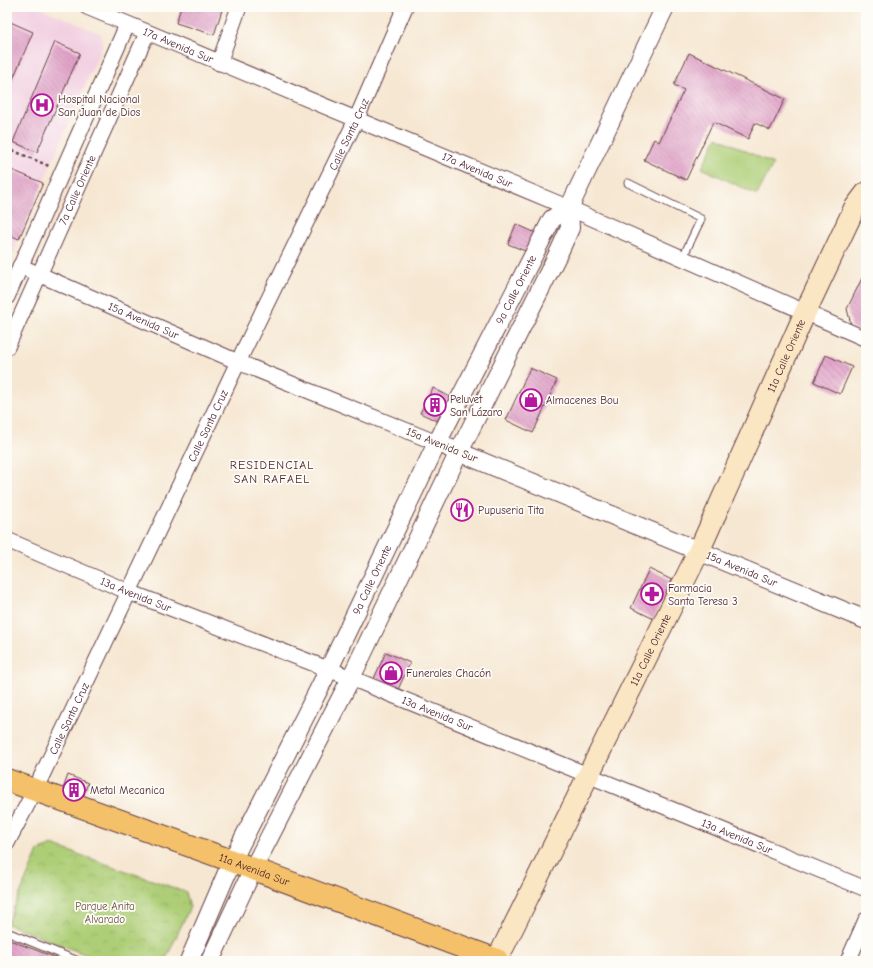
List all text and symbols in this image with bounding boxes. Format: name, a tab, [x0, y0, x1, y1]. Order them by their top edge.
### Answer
street label: 17a Avenida Sur	[141, 25, 216, 66]
hospital icon: Hospital Nacional San Juan de Dios	[29, 92, 55, 118]
place label: Hospital Nacional San Juan de Dios	[58, 93, 141, 119]
street label: Calle Santa Cruz	[326, 96, 371, 172]
street label: 17a Avenida Sur	[440, 149, 515, 191]
street label: 7a Calle Oriente	[56, 153, 98, 227]
street label: 9a Calle Oriente	[493, 252, 539, 326]
street label: 15a Avenida Sur	[106, 299, 181, 342]
street label: 11a Calle Oriente	[764, 317, 808, 394]
shop icon: Almacenes Bou	[518, 387, 544, 413]
street label: Calle Santa Cruz	[185, 388, 230, 464]
building icon: Peluvet San Lázaro	[422, 392, 448, 418]
place label: Peluvet San Lázaro	[450, 393, 503, 419]
place label: Almacenes Bou	[546, 394, 619, 407]
street label: 15a Avenida Sur	[404, 425, 480, 465]
district label: RESIDENCIAL SAN RAFAEL	[230, 458, 314, 486]
restaurant icon: Pupuseria Tita	[449, 497, 475, 523]
place label: Pupuseria Tita	[478, 504, 544, 517]
street label: 9a Calle Oriente	[350, 542, 394, 617]
street label: 15a Avenida Sur	[704, 548, 780, 590]
street label: 13a Avenida Sur	[99, 574, 174, 615]
pharmacy icon: Farmacia Santa Teresa 3	[639, 581, 665, 607]
place label: Farmacia Santa Teresa 3	[668, 582, 738, 608]
street label: 11a Calle Oriente	[627, 611, 674, 688]
shop icon: Funerales Chacón	[378, 660, 404, 686]
place label: Funerales Chacón	[406, 667, 491, 680]
street label: Calle Santa Cruz	[46, 680, 92, 757]
street label: 13a Avenida Sur	[400, 693, 475, 734]
building icon: Metal Mecanica	[61, 777, 87, 803]
place label: Metal Mecanica	[90, 784, 165, 797]
street label: 13a Avenida Sur	[700, 816, 775, 857]
street label: 11a Avenida Sur	[217, 850, 292, 889]
park label: Parque Anita Alvarado	[75, 900, 135, 926]

